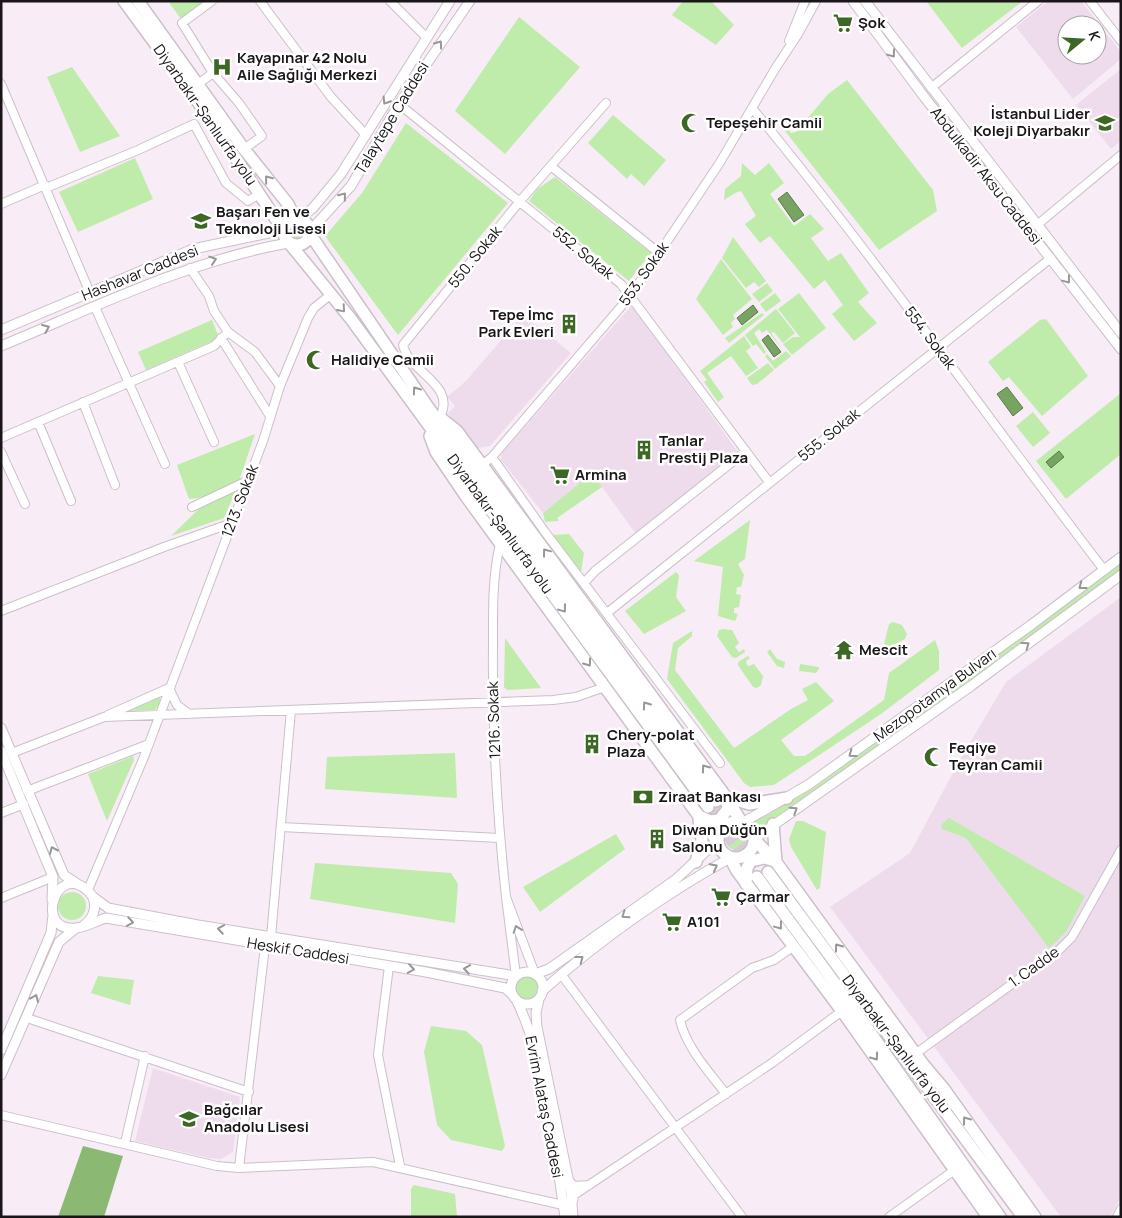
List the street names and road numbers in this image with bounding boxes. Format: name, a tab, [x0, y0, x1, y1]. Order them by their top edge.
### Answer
street label: Diyarbakır-Şanlıurfa yolu	[149, 40, 262, 190]
street label: Talaytepe Caddesi	[350, 57, 434, 178]
street label: Abdulkadir Aksu Caddesi	[926, 102, 1047, 249]
street label: 550. Sokak	[443, 221, 507, 292]
street label: 552. Sokak	[548, 221, 619, 284]
street label: 553. Sokak	[614, 237, 674, 310]
street label: Hashavar Caddesi	[78, 240, 201, 306]
street label: 554. Sokak	[900, 302, 961, 374]
street label: 555. Sokak	[793, 403, 865, 466]
street label: Diyarbakır-Şanlıurfa yolu	[443, 450, 558, 598]
street label: 1213. Sokak	[216, 461, 263, 540]
street label: Mezopotamya Bulvarı	[869, 643, 1000, 746]
street label: 1216. Sokak	[482, 680, 505, 759]
street label: Heskif Caddesi	[245, 932, 351, 969]
street label: 1. Cadde	[1004, 941, 1063, 992]
street label: Diyarbakır-Şanlıurfa yolu	[837, 970, 955, 1117]
street label: Evrim Alataş Caddesi	[520, 1034, 569, 1180]

